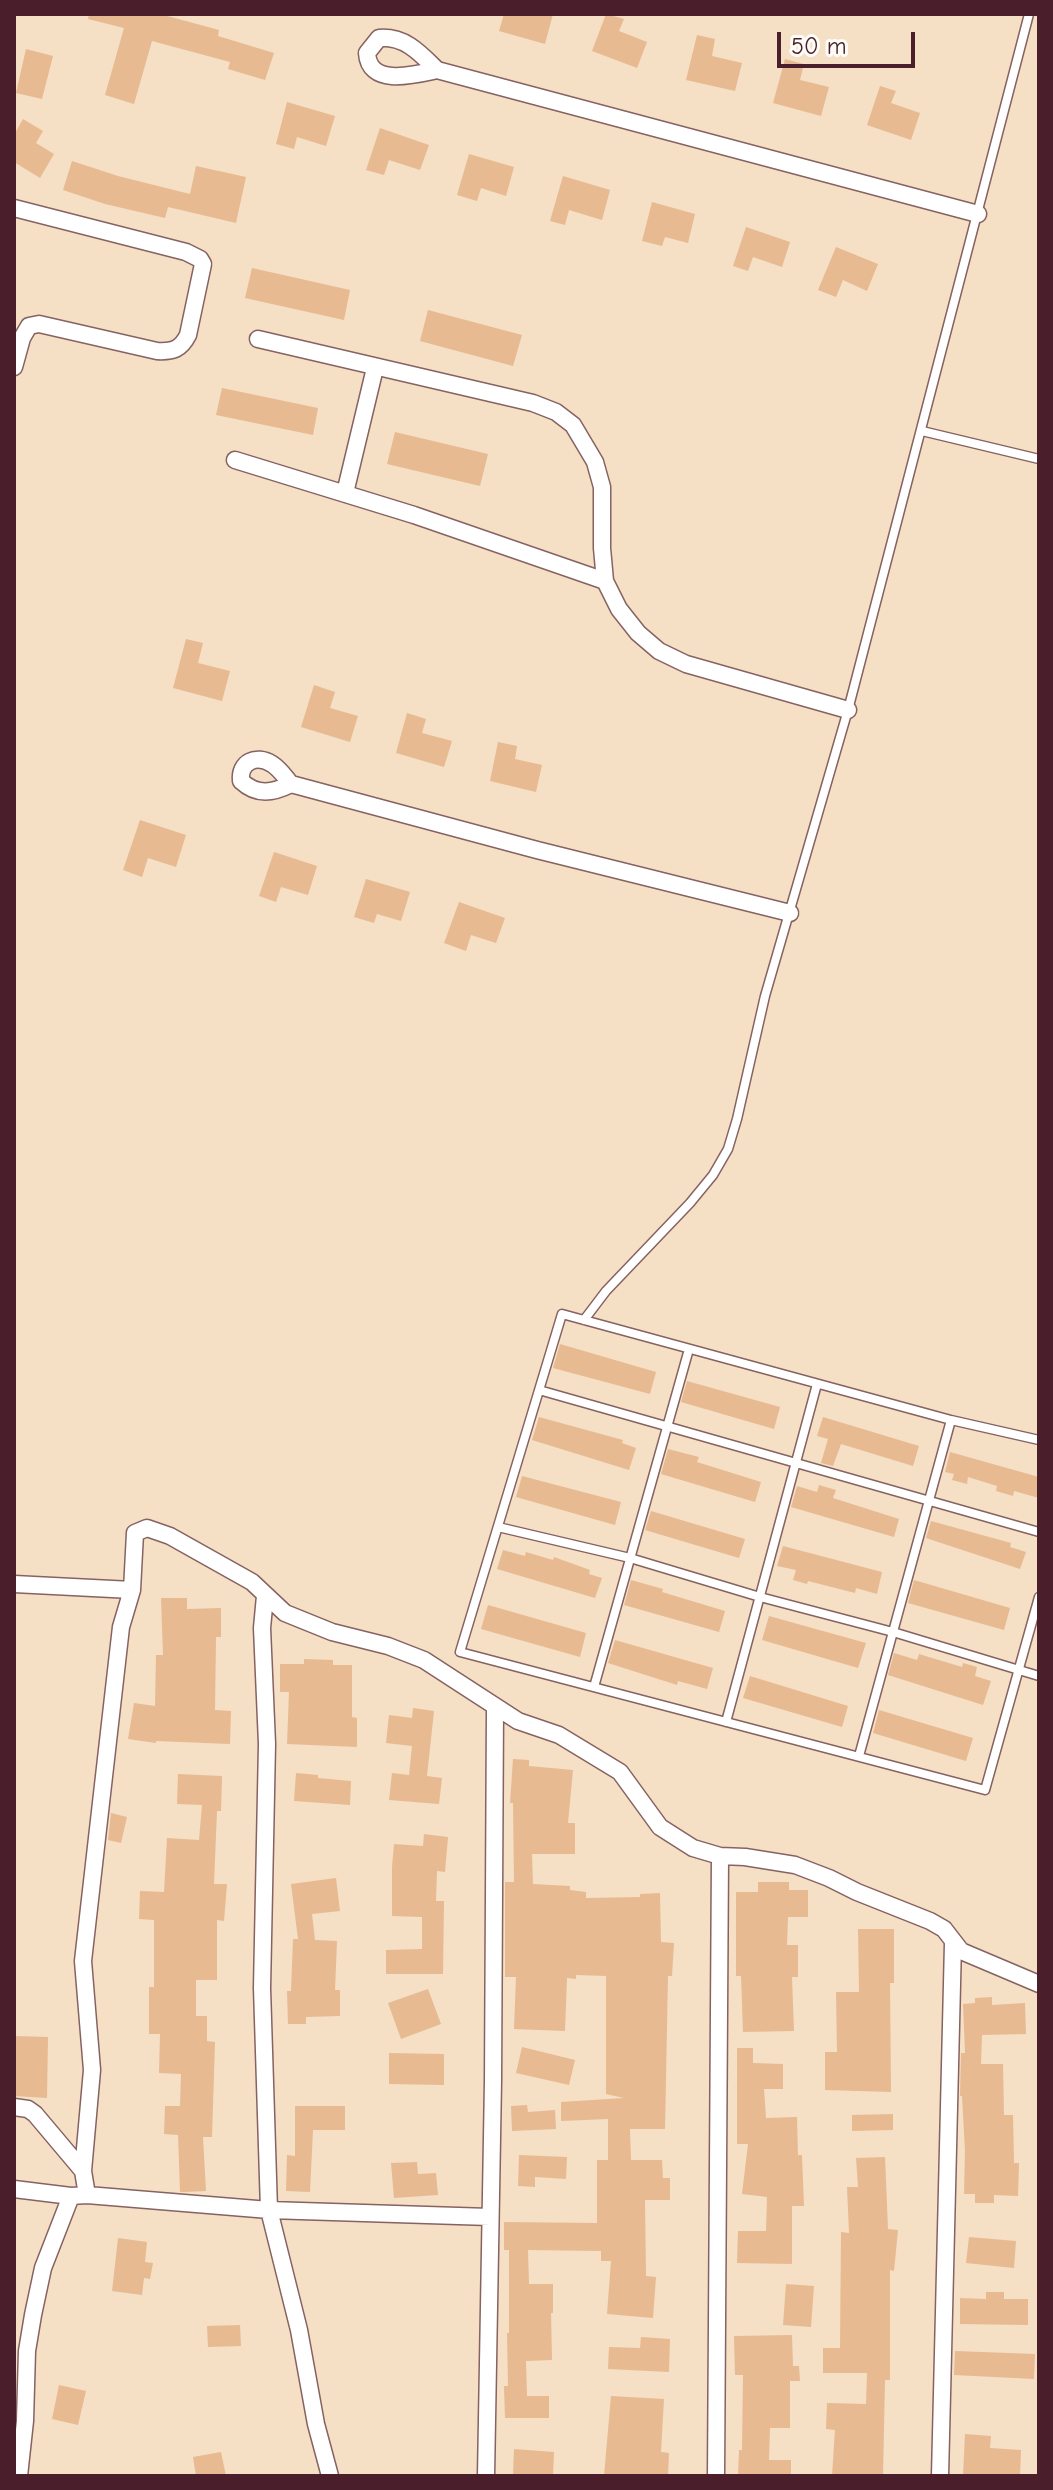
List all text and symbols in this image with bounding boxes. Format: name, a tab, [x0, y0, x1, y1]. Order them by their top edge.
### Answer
scale bar	[781, 16, 919, 66]
text: 50 m	[791, 32, 847, 60]

